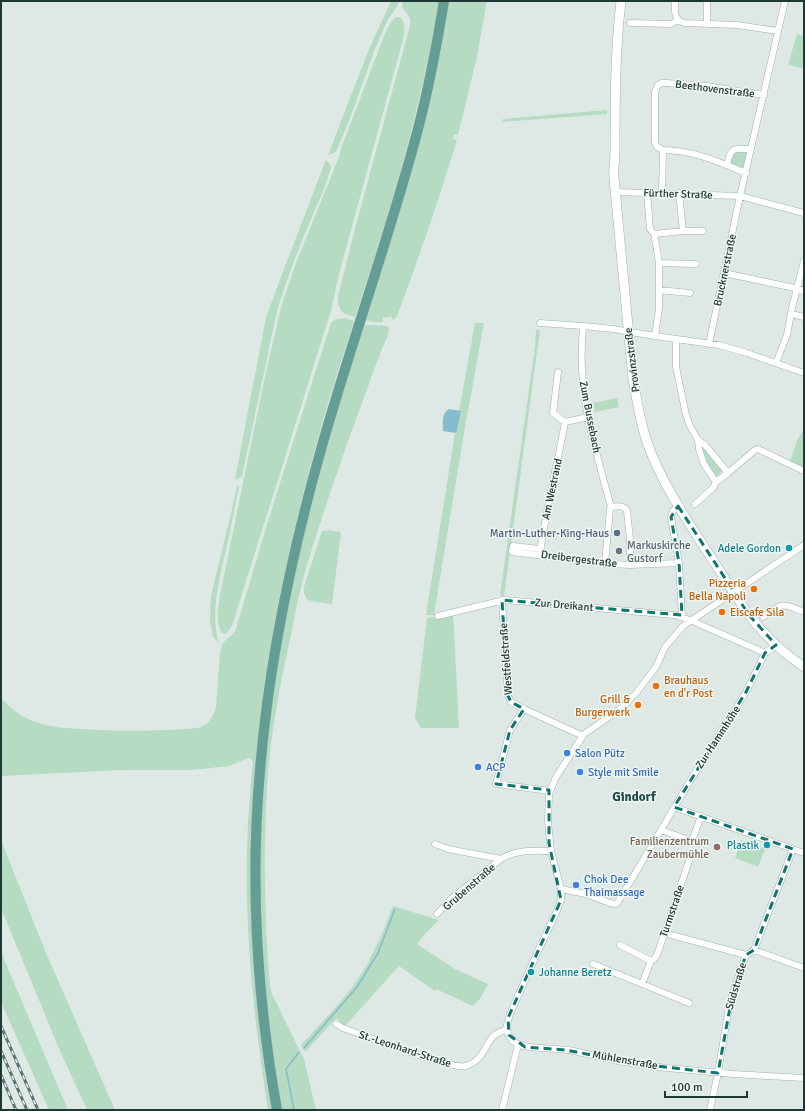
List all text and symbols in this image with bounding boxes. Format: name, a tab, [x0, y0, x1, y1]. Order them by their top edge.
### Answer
street label: Beethovenstraße	[674, 78, 756, 100]
street label: Fürther Straße	[643, 186, 713, 202]
street label: Brucknerstraße	[711, 233, 739, 307]
street label: Provinzstraße	[622, 327, 642, 393]
street label: Zum Bussebach	[577, 380, 603, 454]
street label: Am Westrand	[539, 457, 565, 521]
place label: Martin-Luther-King-Haus	[490, 527, 609, 540]
marker: Martin-Luther-King-Haus	[612, 528, 622, 538]
place label: Markuskirche Gustorf	[627, 539, 691, 565]
place label: Adele Gordon	[718, 542, 781, 555]
marker: Adele Gordon	[784, 543, 794, 553]
marker: Markuskirche Gustorf	[614, 546, 624, 556]
street label: Dreibergestraße	[540, 548, 618, 570]
place label: Pizzeria Bella Napoli	[689, 577, 746, 603]
marker: Pizzeria Bella Napoli	[749, 584, 759, 594]
street label: Zur Dreikant	[534, 596, 594, 614]
place label: Eiscafe Sila	[730, 606, 785, 619]
marker: Eiscafe Sila	[717, 607, 727, 617]
street label: Westfeldstraße	[497, 623, 515, 695]
place label: Brauhaus en d'r Post	[664, 674, 713, 700]
marker: Brauhaus en d'r Post	[651, 681, 661, 691]
place label: Grill & Burgerwerk	[575, 693, 630, 719]
marker: Grill & Burgerwerk	[633, 700, 643, 710]
street label: Zur Hammhöhe	[693, 703, 743, 771]
place label: Salon Pütz	[575, 747, 625, 760]
marker: Salon Pütz	[562, 748, 572, 758]
place label: ACP	[486, 761, 505, 774]
marker: ACP	[473, 762, 483, 772]
place label: Style mit Smile	[588, 766, 659, 779]
marker: Style mit Smile	[575, 767, 585, 777]
district label: Gindorf	[612, 789, 657, 805]
place label: Familienzentrum Zaubermühle	[630, 835, 709, 861]
place label: Plastik	[727, 839, 759, 852]
marker: Plastik	[762, 840, 772, 850]
marker: Familienzentrum Zaubermühle	[712, 842, 722, 852]
street label: Grubenstraße	[440, 861, 498, 913]
place label: Chok Dee Thaimassage	[584, 873, 645, 899]
marker: Chok Dee Thaimassage	[571, 880, 581, 890]
street label: Turmstraße	[657, 883, 687, 939]
street label: Südstraße	[723, 961, 749, 1011]
place label: Johanne Beretz	[539, 966, 612, 979]
marker: Johanne Beretz	[526, 967, 536, 977]
street label: St.-Leonhard-Straße	[357, 1028, 453, 1070]
street label: Mühlenstraße	[591, 1048, 659, 1072]
scale bar	[665, 1073, 747, 1099]
text: 100 m	[671, 1080, 703, 1095]

